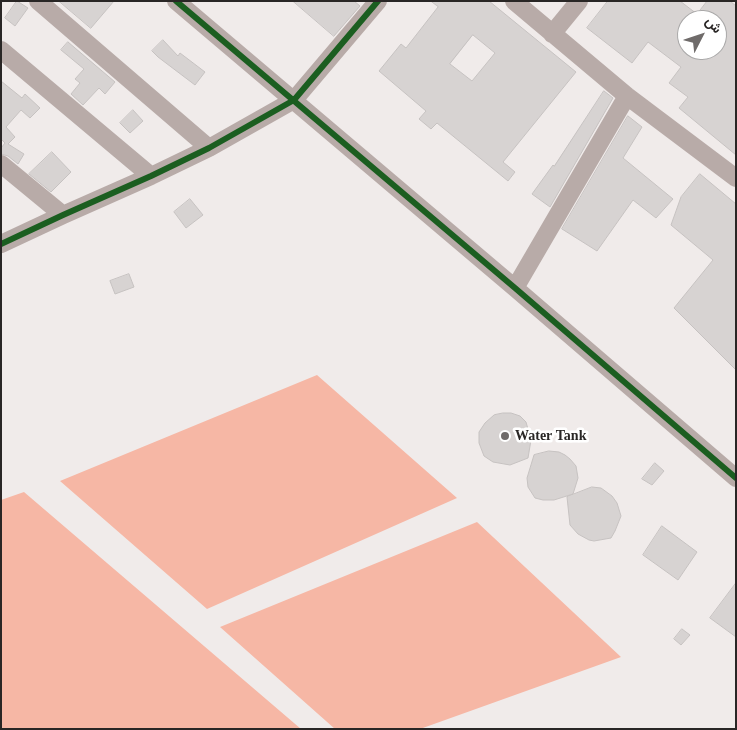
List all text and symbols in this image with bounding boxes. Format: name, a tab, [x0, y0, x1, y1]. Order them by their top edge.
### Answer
north arrow	[677, 10, 727, 60]
text: ش	[699, 12, 726, 39]
place label: Water Tank	[515, 428, 586, 444]
marker: Water Tank	[499, 430, 511, 442]

